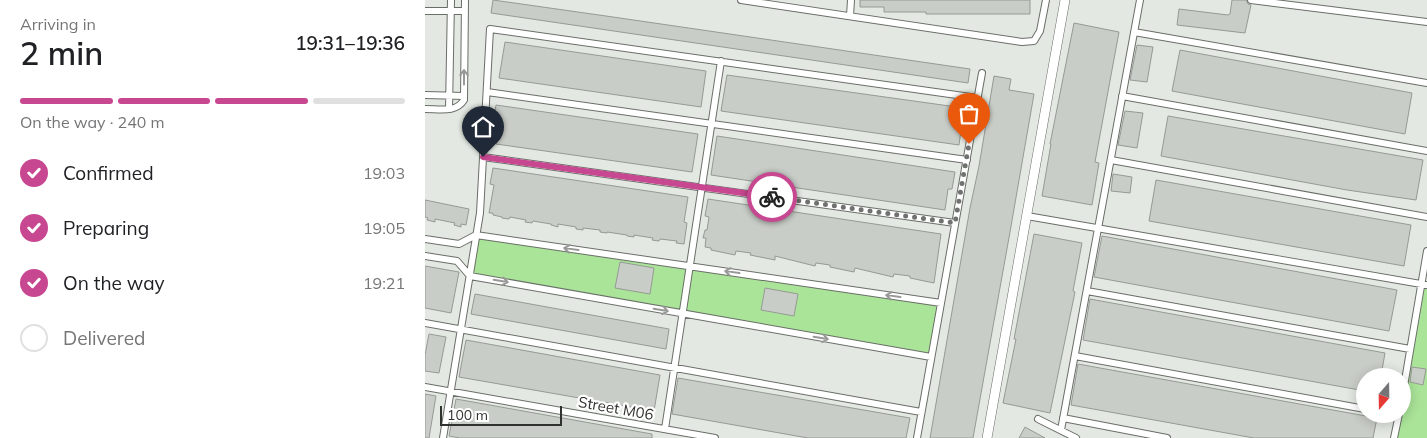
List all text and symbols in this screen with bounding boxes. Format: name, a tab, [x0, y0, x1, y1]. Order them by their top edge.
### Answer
text: Arriving in	[20, 14, 96, 34]
text: 19:31–19:36	[295, 31, 405, 55]
text: 2 min	[20, 33, 103, 73]
one-way arrow	[459, 69, 469, 85]
pin	[948, 93, 990, 144]
icon: bag	[955, 100, 983, 128]
pin	[462, 106, 504, 157]
text: On the way · 240 m	[20, 112, 165, 132]
icon: home	[469, 113, 497, 141]
icon: check	[20, 159, 48, 187]
text: Confirmed	[63, 161, 154, 185]
text: 19:03	[363, 163, 405, 183]
courier	[747, 172, 797, 222]
icon: bike	[758, 183, 786, 211]
icon: check	[20, 214, 48, 242]
text: Preparing	[63, 216, 149, 240]
text: 19:05	[363, 218, 405, 238]
one-way arrow	[564, 243, 580, 253]
one-way arrow	[724, 267, 740, 277]
icon: check	[20, 269, 48, 297]
text: On the way	[63, 271, 165, 295]
text: 19:21	[363, 273, 405, 293]
one-way arrow	[493, 277, 509, 287]
one-way arrow	[885, 291, 901, 301]
one-way arrow	[653, 305, 669, 315]
text: Delivered	[63, 326, 145, 350]
one-way arrow	[813, 333, 829, 343]
north arrow	[1356, 368, 1411, 422]
map controls	[1356, 368, 1411, 423]
street label: Street M06	[577, 392, 655, 424]
scale bar	[440, 403, 563, 426]
text: 100 m	[447, 406, 488, 424]

